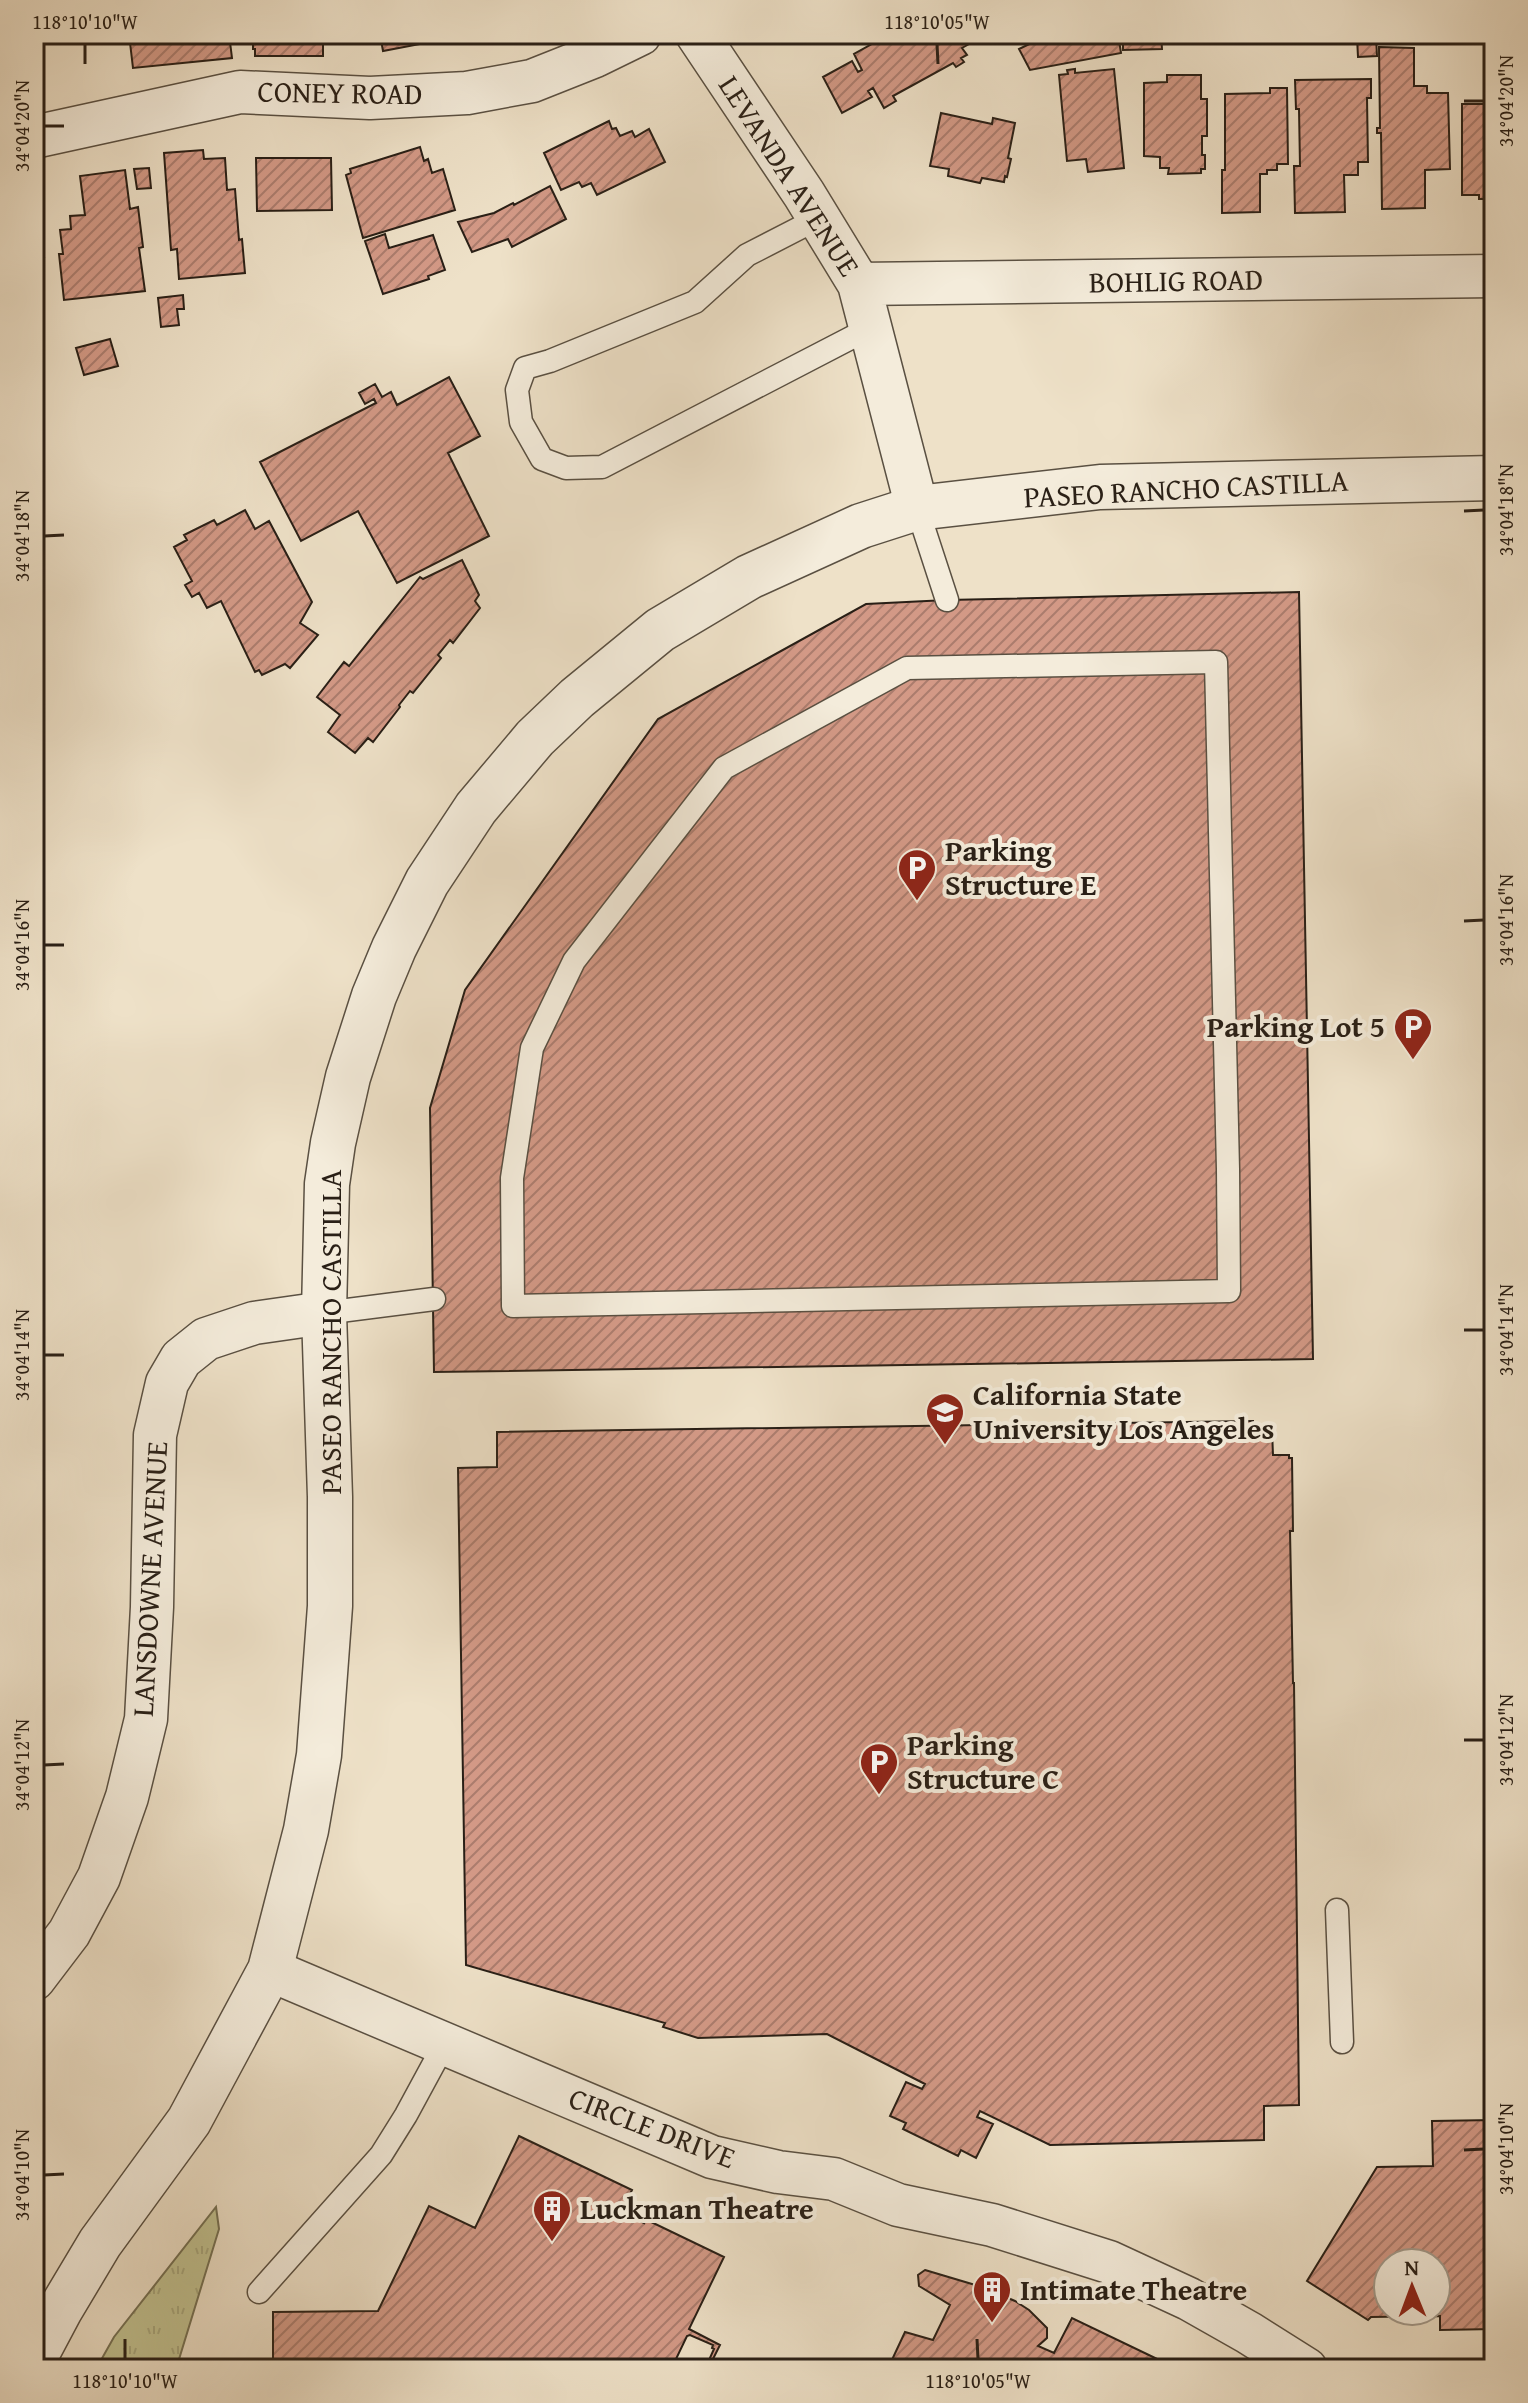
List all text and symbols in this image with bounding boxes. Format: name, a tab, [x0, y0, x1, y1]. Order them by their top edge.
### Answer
text: 118°10'10"W	[32, 7, 138, 36]
text: 118°10'05"W	[884, 7, 990, 36]
text: 34°04'20"N	[1491, 55, 1520, 147]
street label: LEVANDA AVENUE	[708, 66, 871, 285]
street label: CONEY ROAD	[257, 69, 423, 115]
text: 34°04'20"N	[7, 80, 36, 172]
street label: BOHLIG ROAD	[1088, 256, 1264, 304]
street label: PASEO RANCHO CASTILLA	[1022, 458, 1349, 518]
text: 34°04'18"N	[1491, 464, 1520, 556]
text: 34°04'18"N	[7, 490, 36, 582]
place label: Parking Structure E	[945, 828, 1096, 906]
parking icon: Parking Structure E	[896, 847, 938, 902]
text: 34°04'16"N	[1491, 874, 1520, 966]
text: 34°04'16"N	[7, 899, 36, 991]
place label: Parking Lot 5	[1207, 1004, 1385, 1048]
parking icon: Parking Lot 5	[1392, 1006, 1434, 1061]
street label: PASEO RANCHO CASTILLA	[308, 1169, 352, 1495]
text: 34°04'14"N	[1491, 1284, 1520, 1376]
text: 34°04'14"N	[7, 1309, 36, 1401]
place label: California State University Los Angeles	[973, 1372, 1274, 1450]
school or university icon: California State University Los Angeles	[924, 1391, 966, 1446]
street label: LANSDOWNE AVENUE	[120, 1440, 178, 1718]
text: 34°04'12"N	[1491, 1694, 1520, 1786]
text: 34°04'12"N	[7, 1719, 36, 1811]
place label: Parking Structure C	[907, 1722, 1059, 1800]
parking icon: Parking Structure C	[858, 1741, 900, 1796]
street label: CIRCLE DRIVE	[563, 2075, 742, 2179]
text: 34°04'10"N	[1491, 2103, 1520, 2195]
text: 34°04'10"N	[7, 2129, 36, 2221]
place label: Luckman Theatre	[580, 2186, 814, 2230]
building icon: Luckman Theatre	[531, 2188, 573, 2243]
north arrow	[1372, 2247, 1452, 2327]
text: N	[1404, 2251, 1420, 2283]
place label: Intimate Theatre	[1020, 2267, 1247, 2311]
building icon: Intimate Theatre	[971, 2269, 1013, 2324]
text: 118°10'10"W	[72, 2366, 178, 2395]
text: 118°10'05"W	[925, 2366, 1031, 2395]

